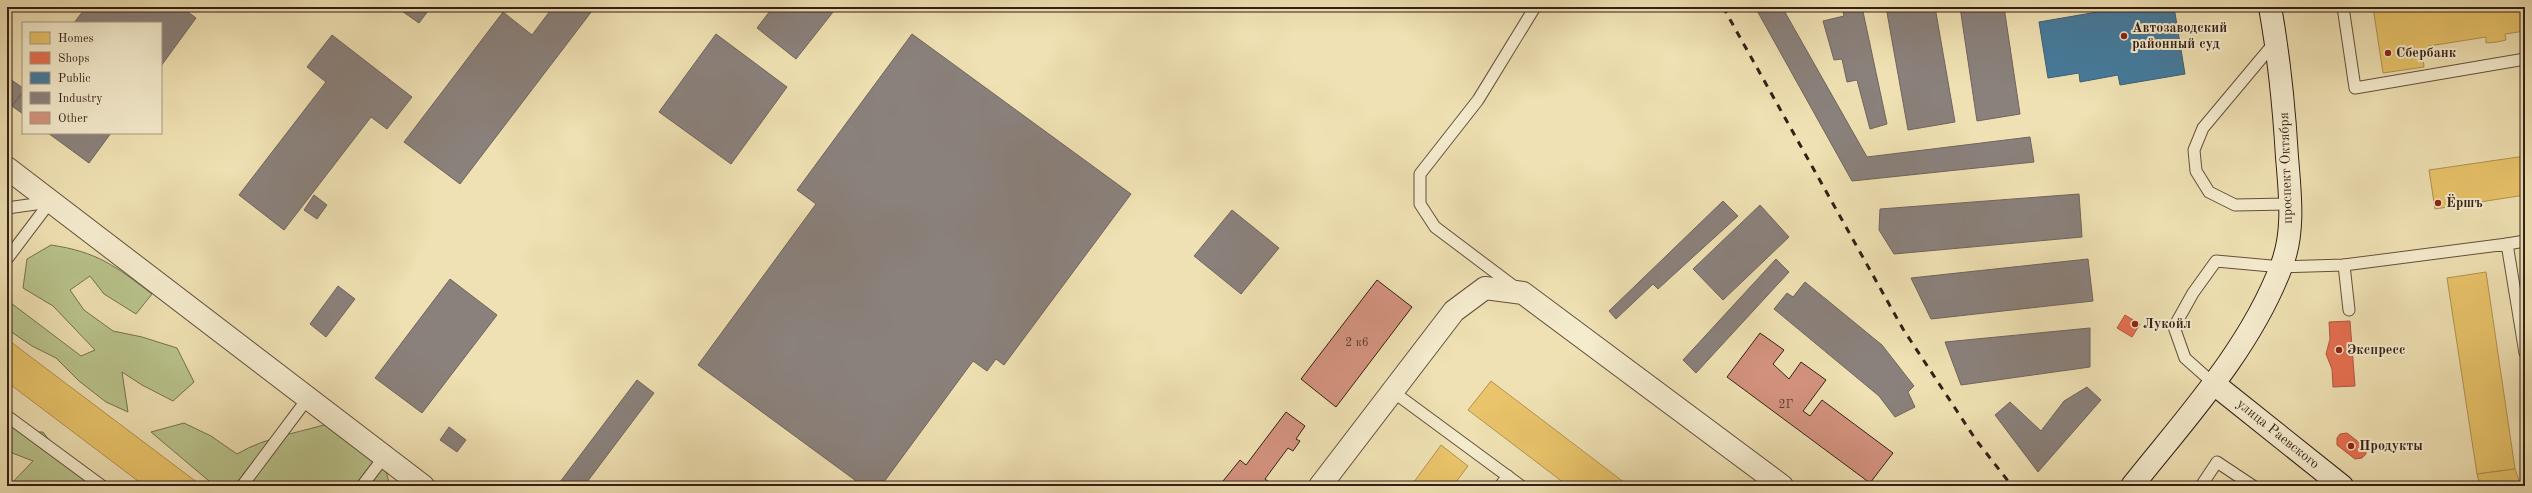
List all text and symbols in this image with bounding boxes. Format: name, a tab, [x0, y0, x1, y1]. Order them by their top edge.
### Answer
place label: Автозаводский районный суд	[2132, 21, 2227, 51]
legend	[22, 22, 162, 134]
marker: Автозаводский районный суд	[2119, 31, 2129, 41]
text: Homes	[58, 33, 94, 45]
place label: Сбербанк	[2396, 46, 2457, 60]
marker: Сбербанк	[2383, 48, 2393, 58]
text: Shops	[58, 53, 89, 65]
text: Public	[58, 73, 90, 85]
text: Industry	[58, 93, 103, 105]
street label: проспект Октября	[2277, 112, 2295, 224]
text: Other	[58, 113, 88, 125]
place label: Ёршъ	[2446, 194, 2483, 210]
marker: Ёршъ	[2433, 198, 2443, 208]
place label: Лукойл	[2143, 317, 2191, 331]
marker: Лукойл	[2130, 319, 2140, 329]
house number: 2 к6	[1345, 337, 1369, 349]
place label: Экспресс	[2347, 343, 2406, 357]
marker: Экспресс	[2334, 345, 2344, 355]
street label: улица Раевского	[2234, 397, 2322, 471]
house number: 2Г	[1779, 399, 1794, 411]
place label: Продукты	[2359, 439, 2423, 453]
marker: Продукты	[2346, 441, 2356, 451]

